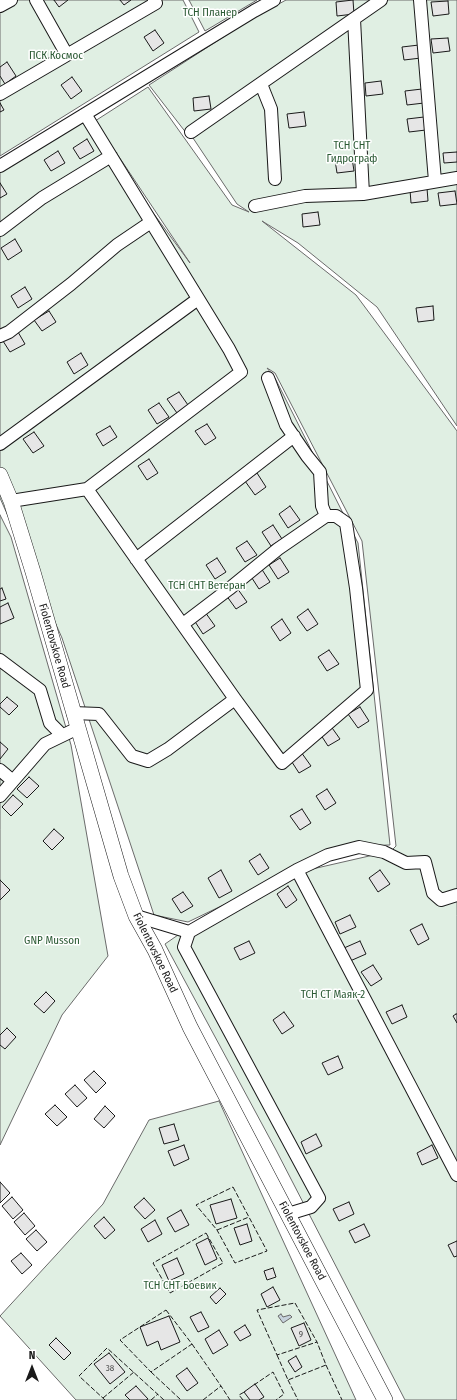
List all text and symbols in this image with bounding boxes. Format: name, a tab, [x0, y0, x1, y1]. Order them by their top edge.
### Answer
park label: ТСН Планер	[183, 6, 237, 20]
park label: ПСК Космос	[29, 49, 83, 63]
park label: ТСН СНТ Гидрограф	[327, 139, 377, 165]
park label: ТСН СНТ Ветеран	[168, 579, 246, 593]
street label: Fiolentovskoe Road	[36, 602, 72, 690]
street label: Fiolentovskoe Road	[130, 911, 180, 995]
park label: GNP Musson	[24, 934, 80, 948]
park label: ТСН СТ Маяк-2	[301, 988, 365, 1002]
street label: Fiolentovskoe Road	[276, 1199, 328, 1283]
park label: ТСН СНТ Боевик	[143, 1279, 217, 1293]
house number: 9	[299, 1329, 303, 1339]
north arrow	[12, 1348, 52, 1388]
text: N	[29, 1349, 35, 1362]
house number: 38	[106, 1363, 114, 1373]

